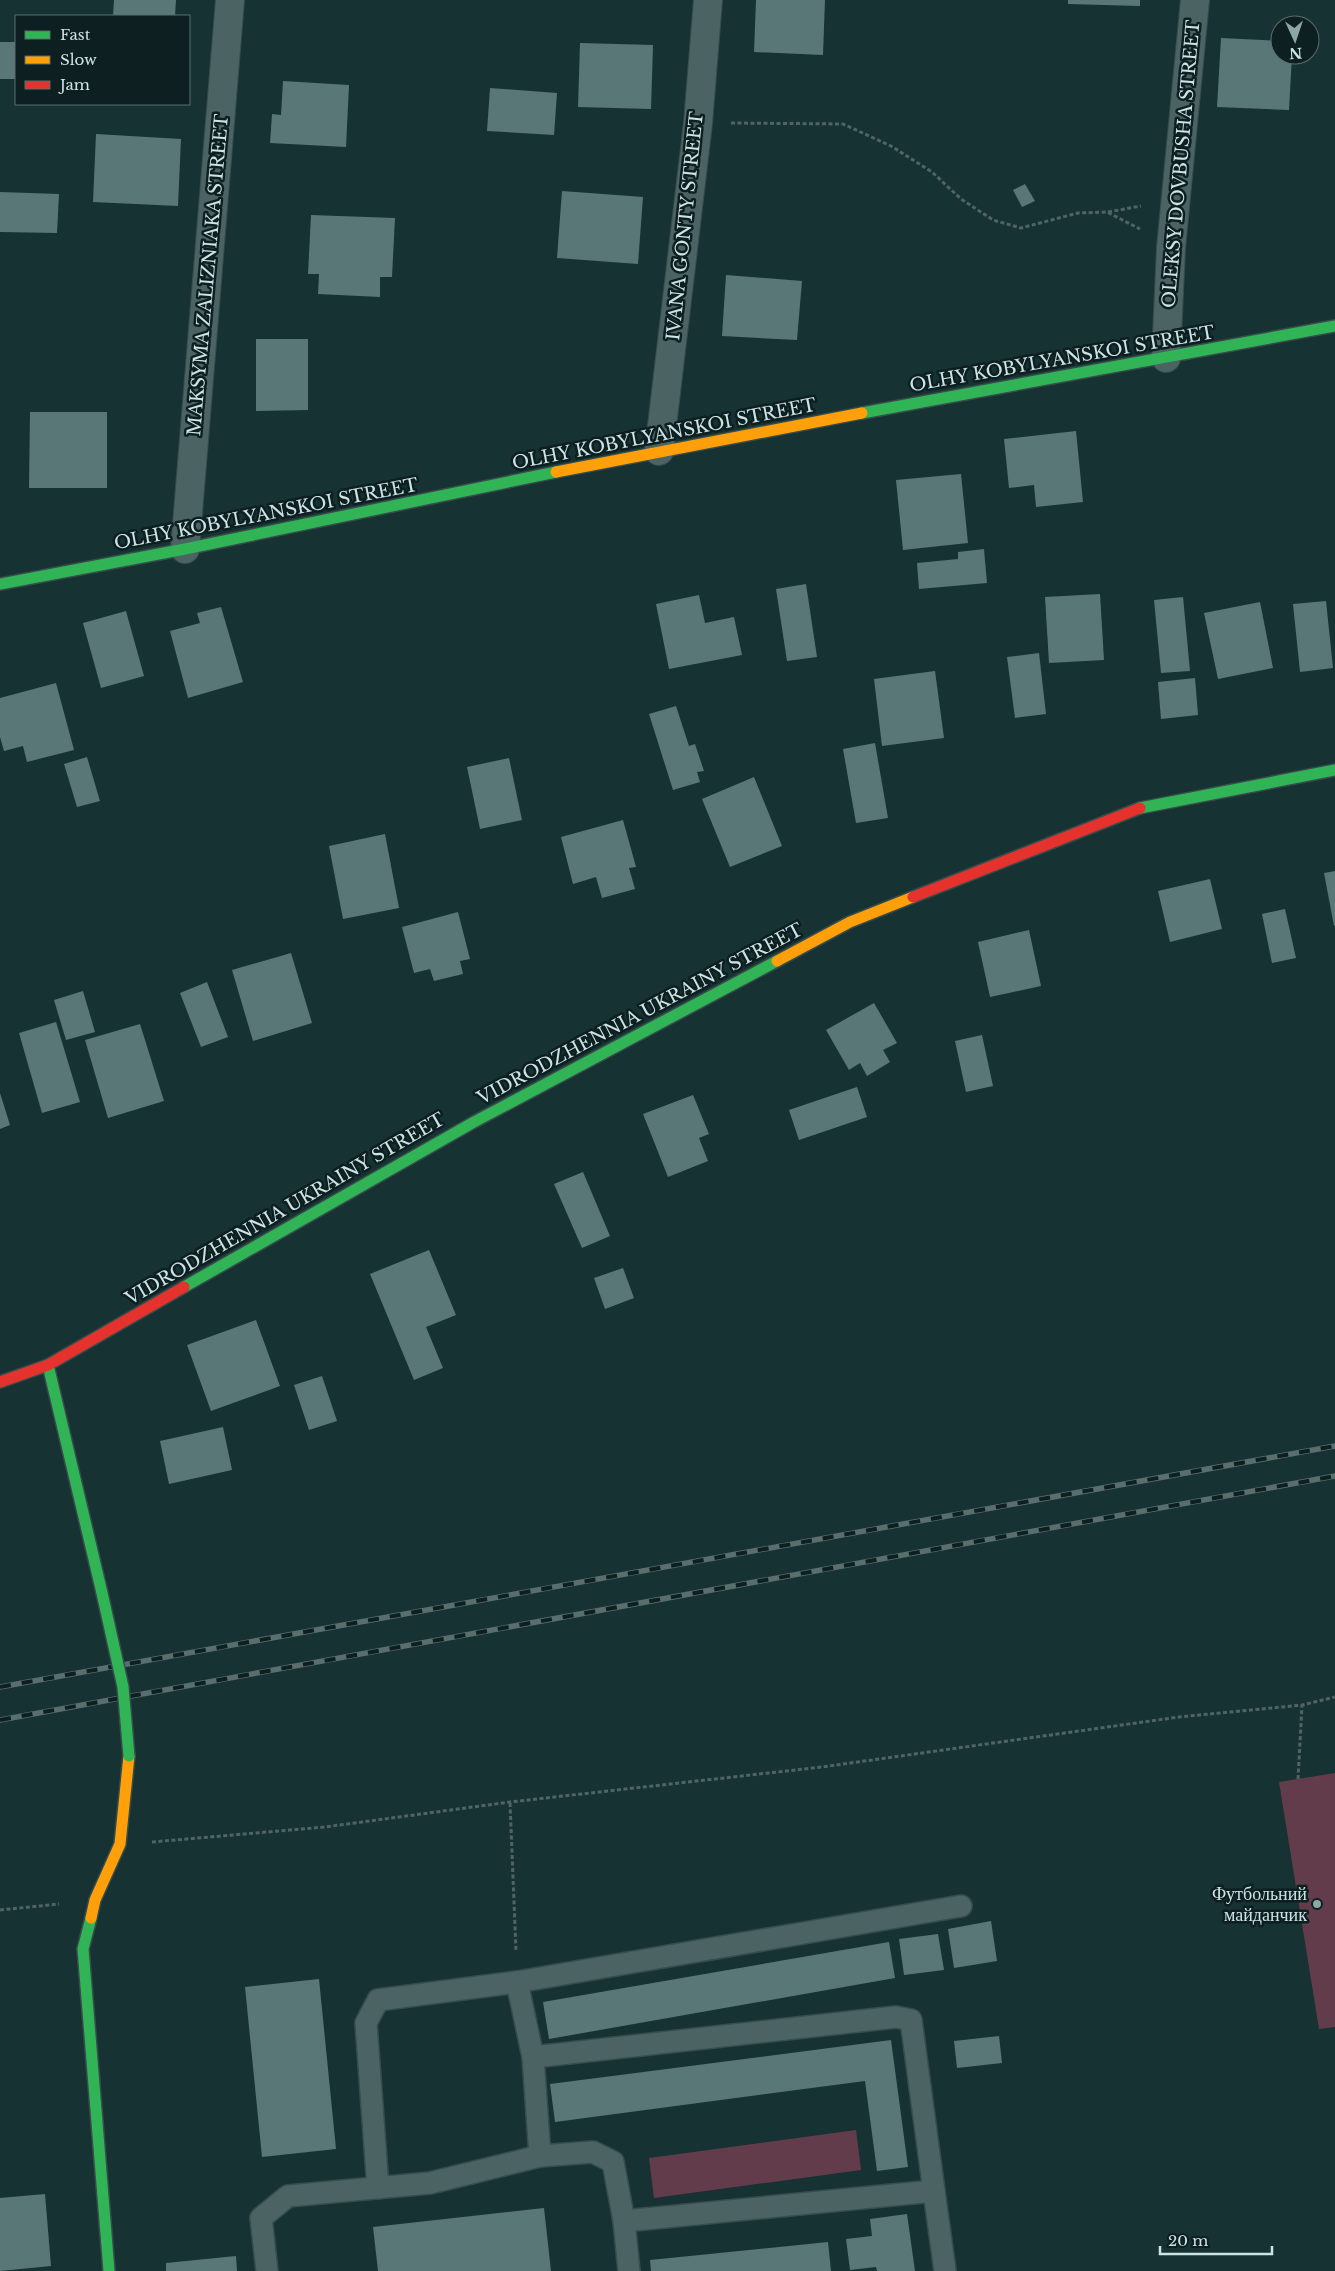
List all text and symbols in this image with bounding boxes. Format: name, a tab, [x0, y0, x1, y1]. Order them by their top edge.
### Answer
legend	[15, 15, 190, 105]
north arrow	[1270, 15, 1320, 65]
street label: OLEKSY DOVBUSHA STREET	[1157, 19, 1205, 309]
text: Fast	[60, 25, 91, 44]
text: N	[1289, 44, 1303, 62]
text: Slow	[60, 50, 97, 69]
text: Jam	[58, 75, 90, 94]
street label: IVANA GONTY STREET	[662, 110, 708, 341]
street label: MAKSYMA ZALIZNIAKA STREET	[183, 113, 233, 437]
street label: OLHY KOBYLYANSKOI STREET	[908, 321, 1217, 397]
street label: OLHY KOBYLYANSKOI STREET	[510, 394, 818, 474]
street label: OLHY KOBYLYANSKOI STREET	[112, 474, 420, 554]
street label: VIDRODZHENNIA UKRAINY STREET	[473, 918, 807, 1110]
street label: VIDRODZHENNIA UKRAINY STREET	[121, 1108, 449, 1310]
place label: Футбольний майданчик	[1212, 1883, 1307, 1926]
marker: Футбольний майданчик	[1311, 1898, 1323, 1910]
scale bar	[1160, 2224, 1272, 2256]
text: 20 m	[1168, 2231, 1208, 2250]

